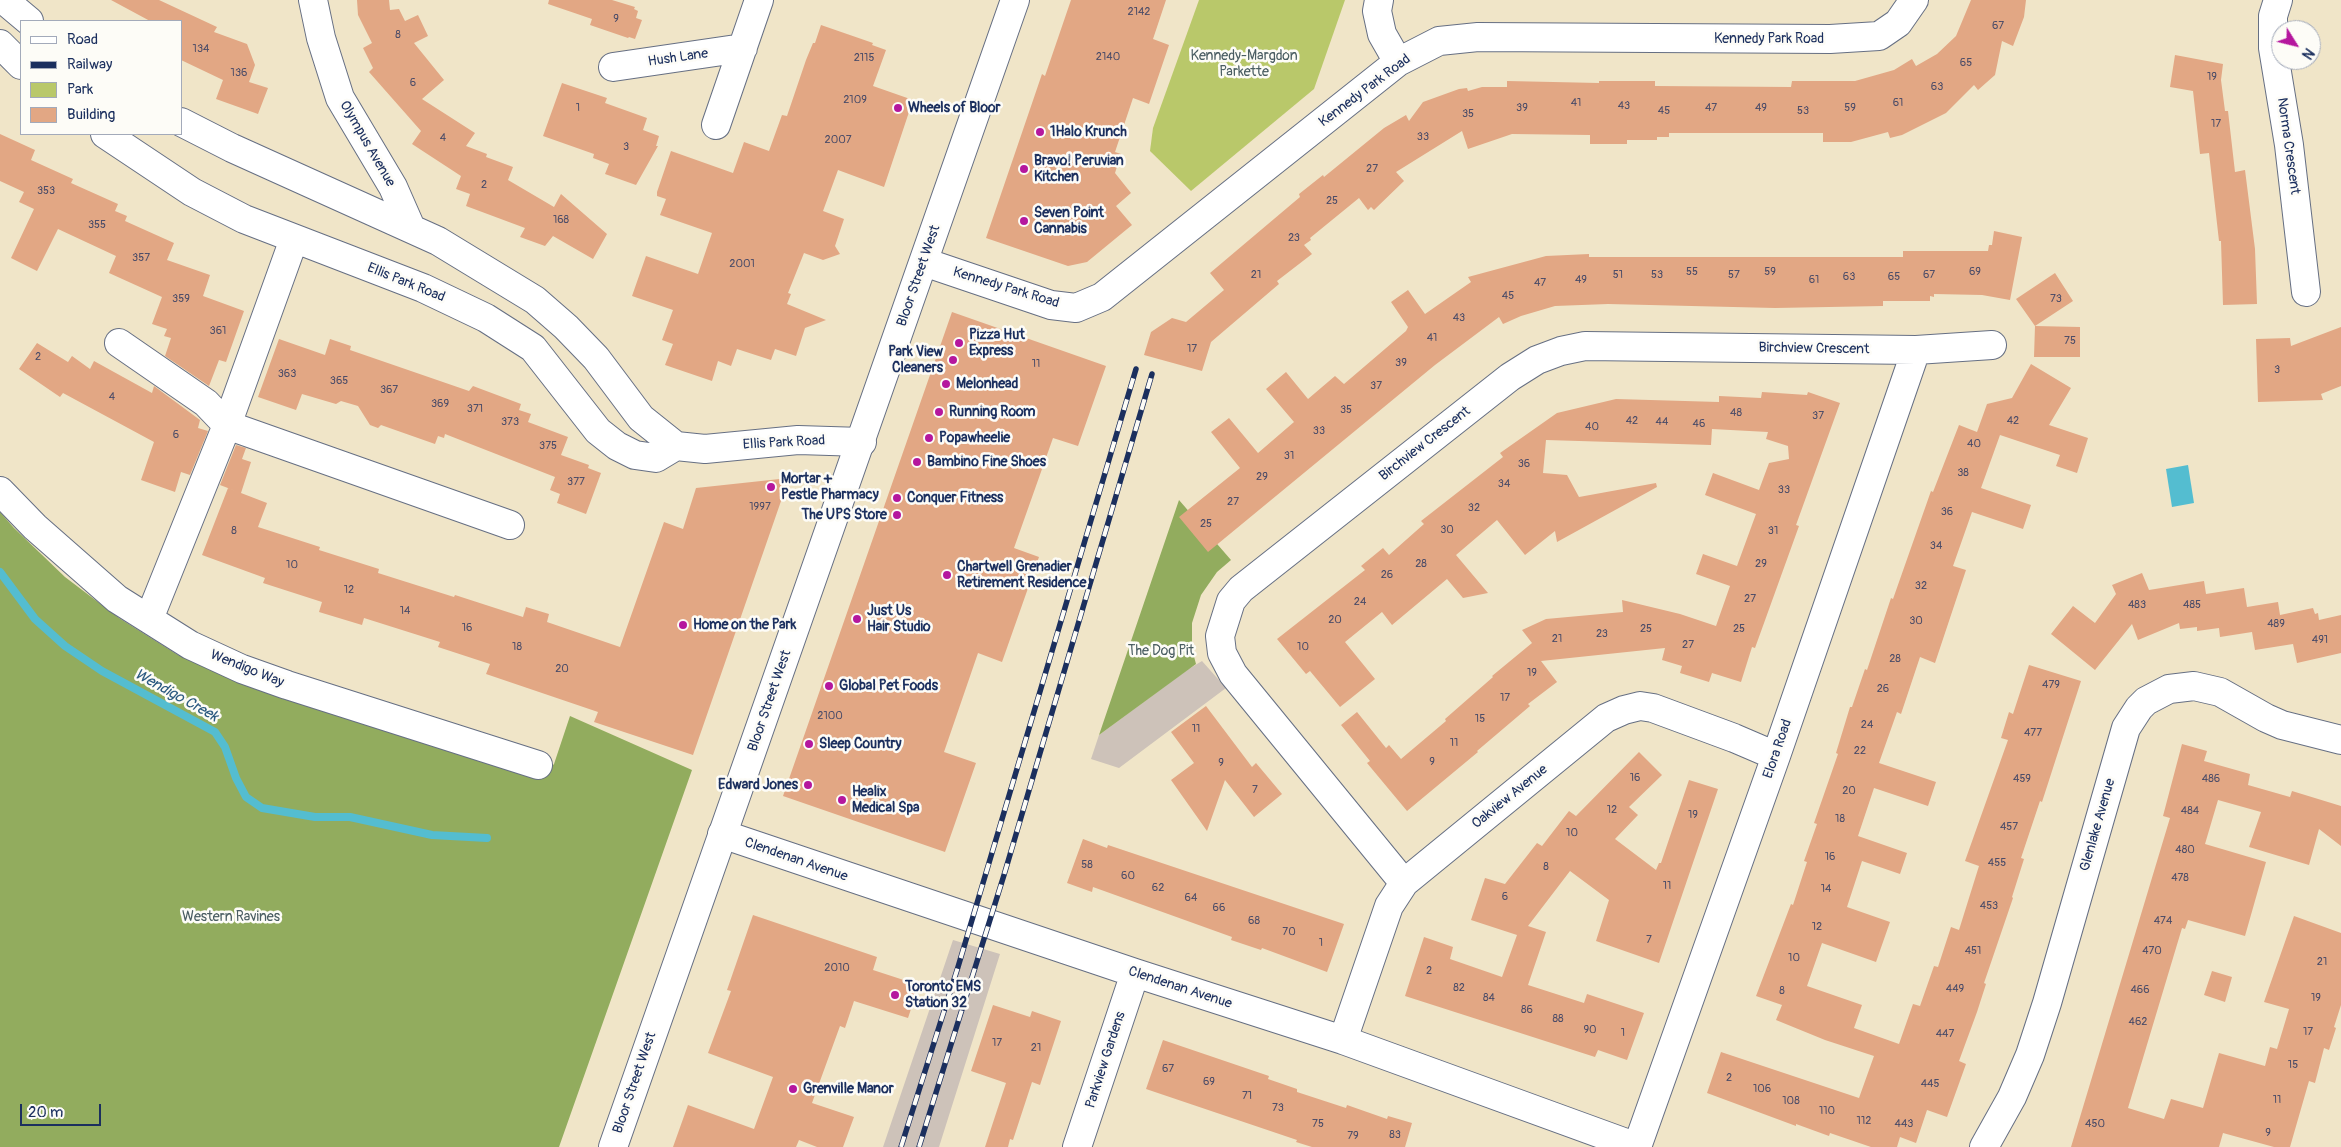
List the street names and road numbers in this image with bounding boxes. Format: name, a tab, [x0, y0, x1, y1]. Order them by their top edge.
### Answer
street label: Kennedy Park Road	[1714, 31, 1824, 47]
street label: Hush Lane	[647, 45, 709, 71]
street label: Kennedy Park Road	[1316, 51, 1414, 131]
street label: Norma Crescent	[2273, 96, 2303, 196]
street label: Olympus Avenue	[336, 98, 398, 190]
street label: Bloor Street West	[894, 223, 944, 329]
street label: Ellis Park Road	[365, 260, 447, 306]
street label: Kennedy Park Road	[951, 264, 1061, 312]
street label: Birchview Crescent	[1758, 340, 1870, 358]
street label: Birchview Crescent	[1376, 403, 1474, 485]
street label: Ellis Park Road	[742, 432, 826, 454]
street label: Wendigo Way	[208, 647, 286, 691]
street label: Bloor Street West	[745, 648, 795, 754]
street label: Elora Road	[1760, 717, 1796, 781]
street label: Oakview Avenue	[1469, 761, 1551, 833]
street label: Glenlake Avenue	[2077, 777, 2119, 873]
street label: Clendenan Avenue	[742, 834, 850, 886]
street label: Clendenan Avenue	[1126, 963, 1234, 1013]
street label: Parkview Gardens	[1082, 1010, 1130, 1110]
street label: Bloor Street West	[610, 1030, 660, 1136]

